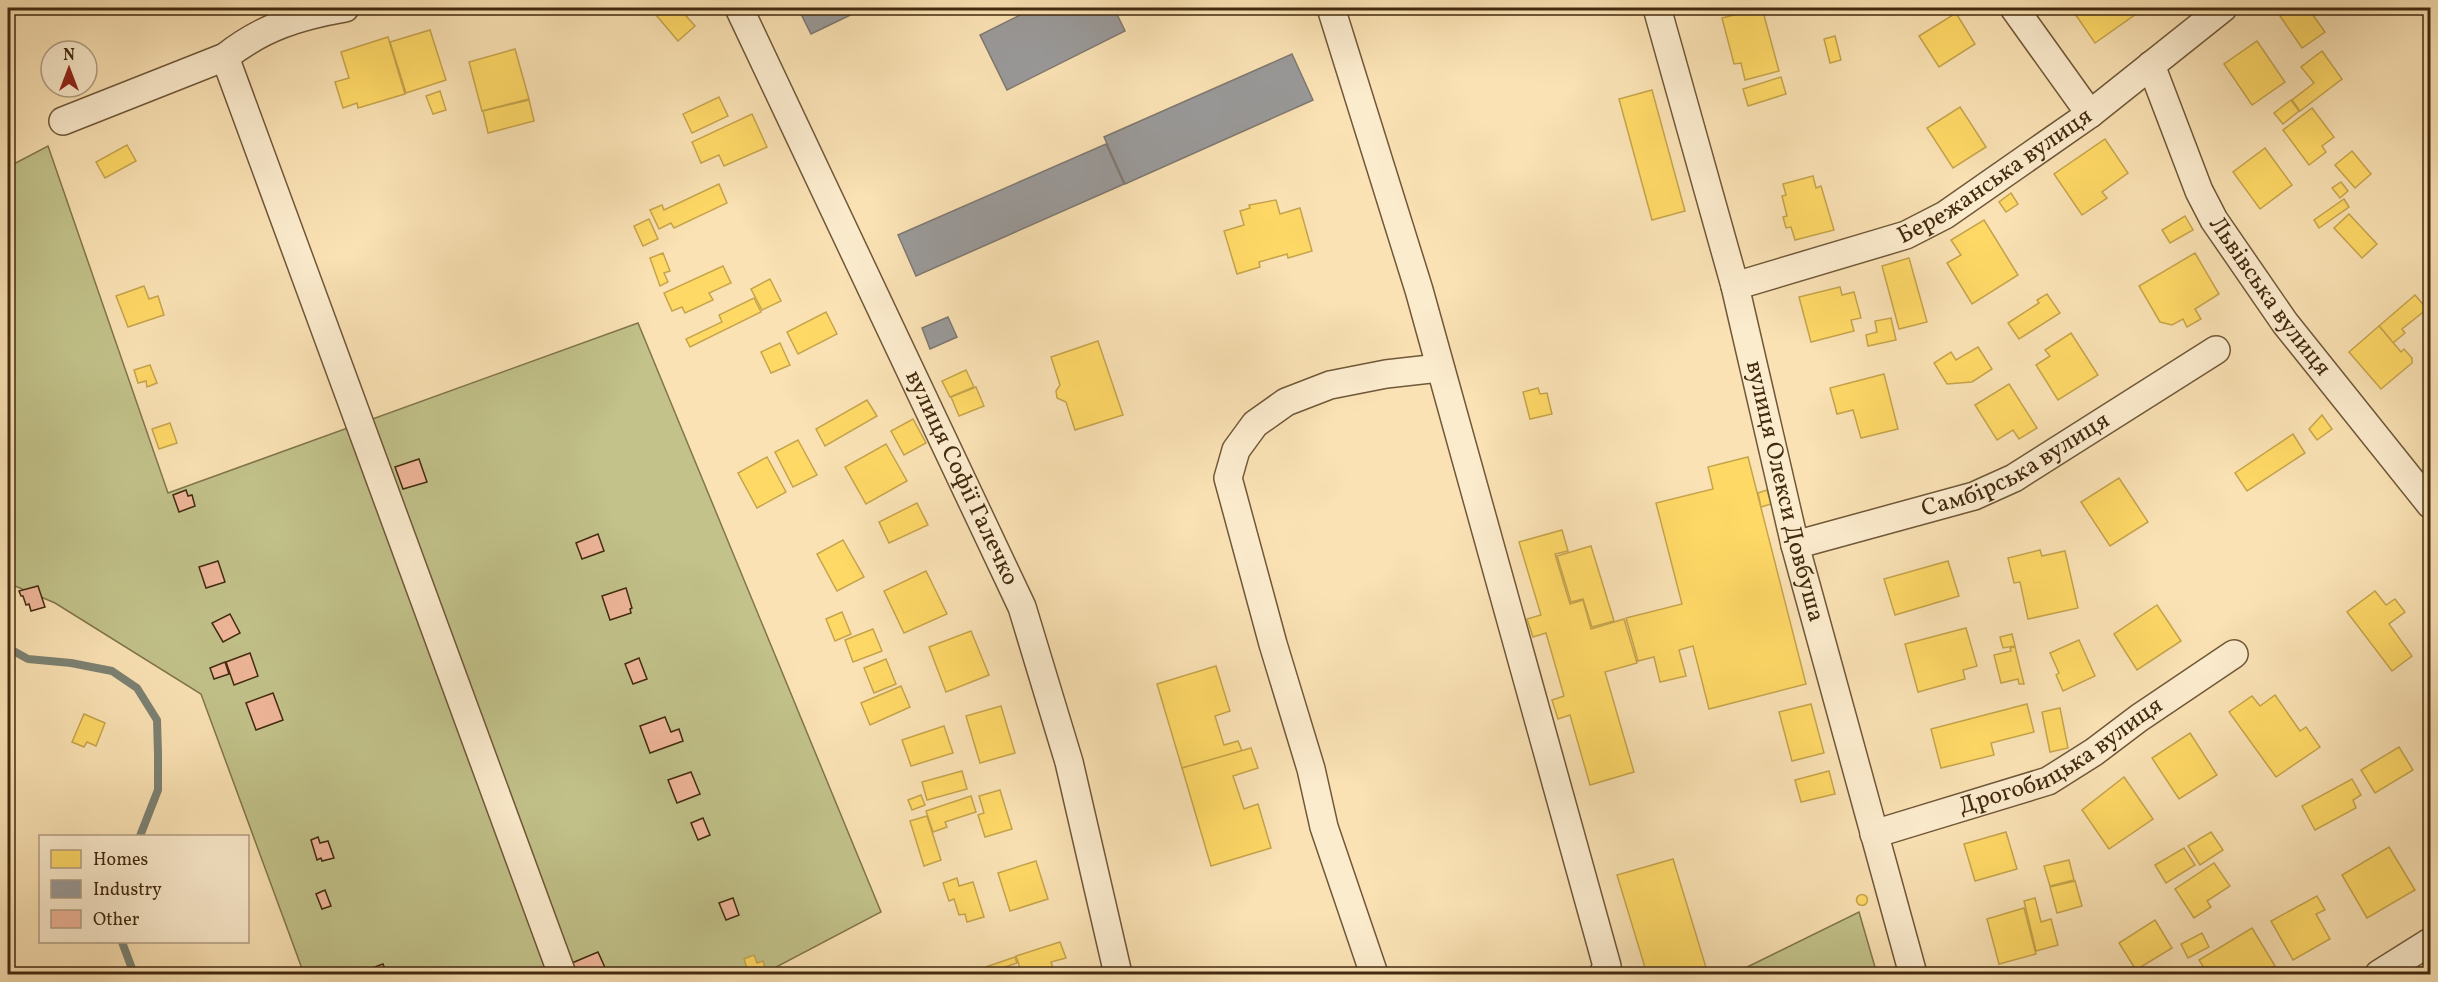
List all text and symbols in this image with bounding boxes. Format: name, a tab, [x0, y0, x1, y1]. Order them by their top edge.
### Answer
north arrow	[39, 39, 99, 99]
text: N	[63, 45, 75, 67]
street label: Бережанська вулиця	[1892, 100, 2100, 253]
street label: Львівська вулиця	[2200, 210, 2339, 384]
street label: вулиця Олекси Довбуша	[1736, 358, 1832, 626]
street label: вулиця Софії Галечко	[896, 365, 1027, 591]
street label: Самбірська вулиця	[1918, 404, 2117, 527]
street label: Дрогобицька вулиця	[1955, 689, 2170, 824]
legend	[39, 835, 249, 943]
text: Homes	[93, 848, 148, 873]
text: Industry	[93, 878, 162, 903]
text: Other	[93, 908, 140, 933]

